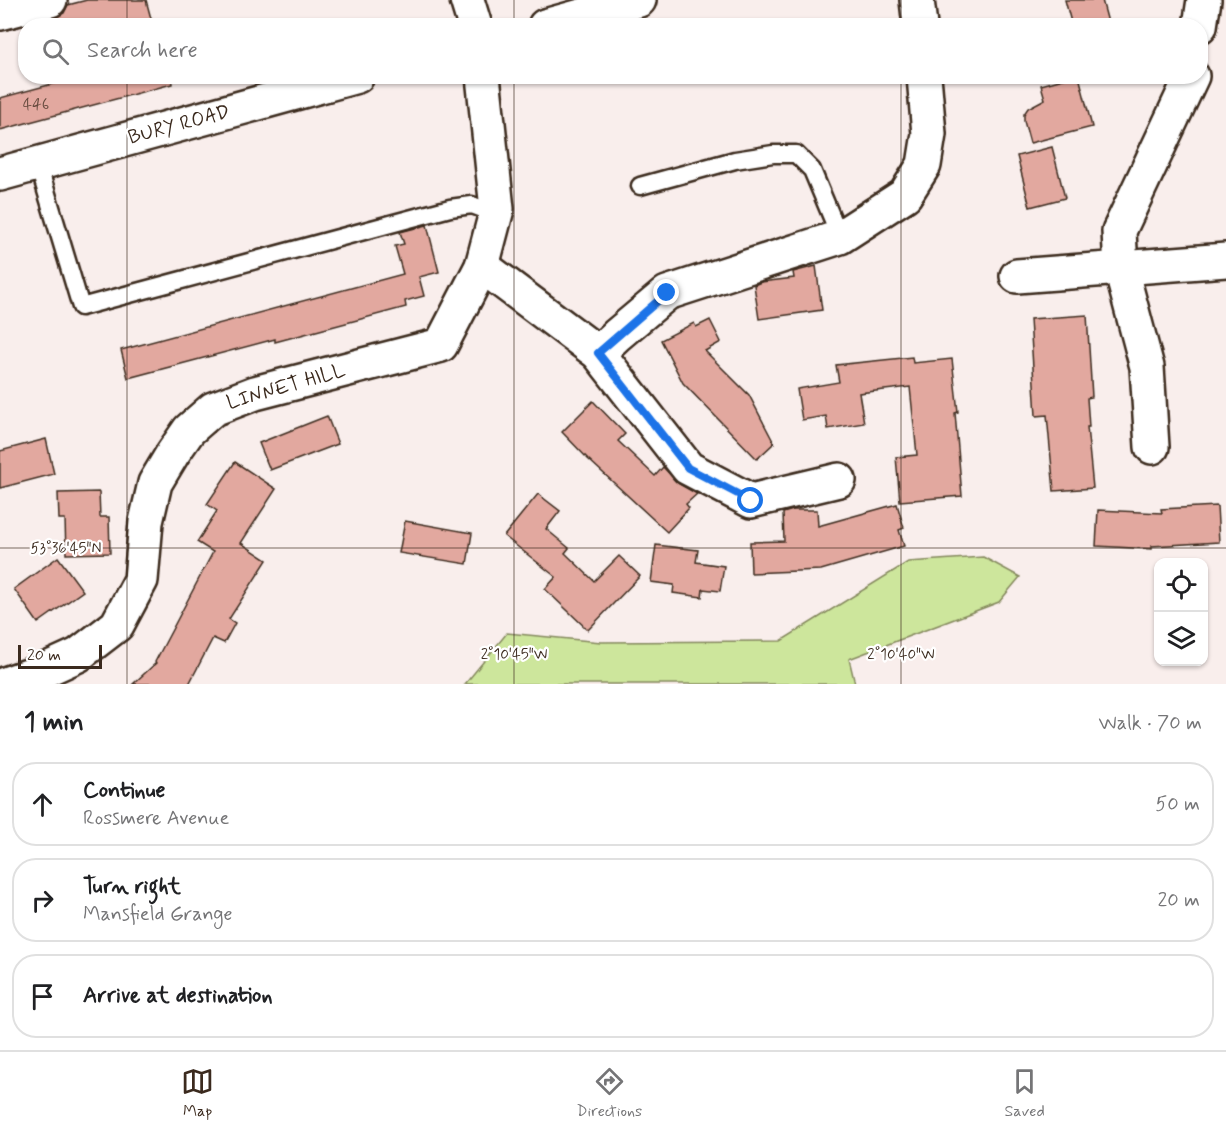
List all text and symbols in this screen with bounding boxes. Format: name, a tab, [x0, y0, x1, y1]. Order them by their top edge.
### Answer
search box	[18, 18, 1208, 84]
icon: search	[39, 35, 72, 68]
text: Search here	[87, 37, 198, 65]
house number: 446	[23, 94, 49, 115]
street label: BURY ROAD	[125, 98, 233, 152]
route end	[653, 279, 679, 305]
street label: LINNET HILL	[224, 357, 349, 417]
route start	[737, 487, 763, 513]
text: 53°36'45"N	[31, 539, 101, 559]
map controls	[1154, 558, 1208, 666]
button: locate	[1154, 558, 1208, 612]
button: layers	[1154, 612, 1208, 666]
scale bar	[18, 642, 102, 670]
text: 20 m	[27, 645, 61, 666]
text: 2°10'45"W	[481, 645, 547, 665]
text: 2°10'40"W	[867, 645, 935, 665]
text: 1 min	[24, 706, 84, 740]
text: Walk · 70 m	[1099, 710, 1202, 737]
text: Continue	[83, 777, 165, 805]
icon: ahead	[26, 788, 59, 821]
text: 50 m	[1155, 791, 1200, 818]
text: Rossmere Avenue	[83, 805, 229, 832]
text: Turn right	[83, 873, 181, 901]
icon: right	[26, 884, 59, 917]
text: 20 m	[1157, 887, 1200, 914]
text: Mansfield Grange	[83, 901, 233, 928]
icon: arrive	[26, 980, 59, 1013]
text: Arrive at destination	[83, 982, 273, 1010]
tab: Map	[181, 1065, 214, 1122]
tab: Directions	[576, 1065, 642, 1122]
tab: Saved	[1004, 1065, 1045, 1122]

